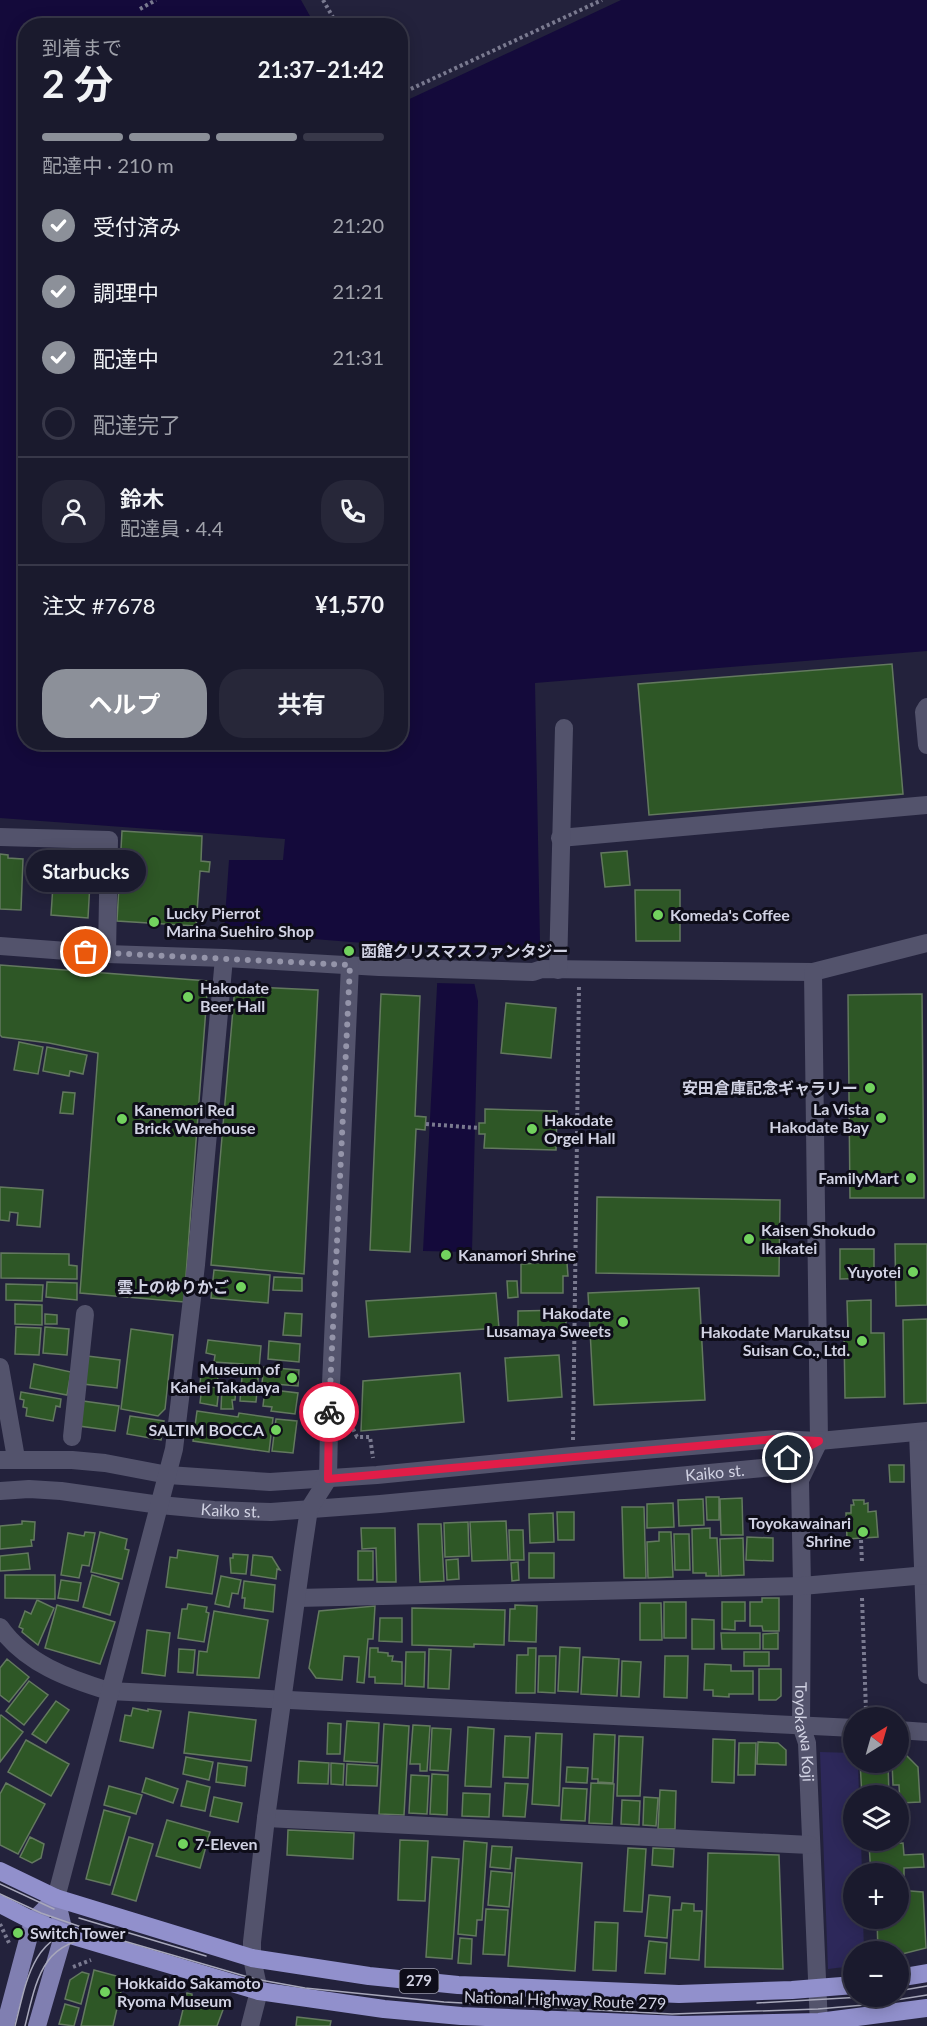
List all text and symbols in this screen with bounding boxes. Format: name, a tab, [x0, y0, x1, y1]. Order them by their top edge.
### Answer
text: 到着まで	[42, 35, 122, 59]
text: 21:37–21:42	[258, 56, 384, 83]
text: 2 分	[42, 60, 113, 106]
text: 配達中 · 210 m	[42, 153, 174, 177]
icon: check	[42, 209, 75, 242]
text: 受付済み	[93, 213, 181, 240]
text: 21:20	[333, 213, 384, 237]
icon: check	[42, 275, 75, 308]
text: 調理中	[93, 279, 159, 306]
text: 21:21	[333, 279, 384, 303]
icon: check	[42, 341, 75, 374]
text: 配達中	[93, 345, 159, 372]
text: 21:31	[333, 345, 384, 369]
text: 配達完了	[93, 411, 181, 438]
button: person	[42, 480, 105, 543]
button: phone	[321, 480, 384, 543]
text: 鈴木	[120, 485, 164, 512]
text: 配達員 · 4.4	[120, 516, 223, 540]
text: ¥1,570	[315, 591, 384, 618]
text: 注文 #7678	[42, 592, 155, 619]
button: ヘルプ	[42, 669, 207, 738]
button: 共有	[219, 669, 384, 738]
callout: Starbucks	[26, 850, 146, 892]
text: Starbucks	[42, 859, 130, 883]
place label: Lucky Pierrot Marina Suehiro Shop	[166, 903, 314, 940]
place label: Komeda's Coffee	[670, 905, 790, 924]
marker: Komeda's Coffee	[651, 908, 665, 922]
marker: Lucky Pierrot Marina Suehiro Shop	[147, 915, 161, 929]
pin	[60, 926, 111, 977]
icon: bag	[69, 935, 102, 968]
place label: 函館クリスマスファンタジー	[361, 941, 569, 960]
marker: 函館クリスマスファンタジー	[342, 944, 356, 958]
place label: Hakodate Beer Hall	[200, 978, 270, 1015]
marker: Hakodate Beer Hall	[181, 990, 195, 1004]
place label: 安田倉庫記念ギャラリー	[682, 1078, 858, 1097]
marker: 安田倉庫記念ギャラリー	[863, 1081, 877, 1095]
place label: La Vista Hakodate Bay	[769, 1099, 870, 1136]
place label: Kanemori Red Brick Warehouse	[134, 1100, 256, 1137]
place label: Hakodate Orgel Hall	[544, 1110, 616, 1147]
marker: La Vista Hakodate Bay	[874, 1111, 888, 1125]
marker: Kanemori Red Brick Warehouse	[115, 1112, 129, 1126]
marker: Hakodate Orgel Hall	[525, 1122, 539, 1136]
place label: FamilyMart	[818, 1168, 899, 1187]
marker: FamilyMart	[904, 1171, 918, 1185]
place label: Kaisen Shokudo Ikakatei	[761, 1220, 875, 1257]
marker: Kaisen Shokudo Ikakatei	[742, 1232, 756, 1246]
place label: Kanamori Shrine	[458, 1245, 576, 1264]
marker: Kanamori Shrine	[439, 1248, 453, 1262]
place label: Yuyotei	[846, 1262, 901, 1281]
marker: Yuyotei	[906, 1265, 920, 1279]
place label: 雲上のゆりかご	[117, 1277, 229, 1296]
marker: 雲上のゆりかご	[234, 1280, 248, 1294]
place label: Hakodate Lusamaya Sweets	[486, 1303, 611, 1340]
marker: Hakodate Lusamaya Sweets	[616, 1315, 630, 1329]
place label: Hakodate Marukatsu Suisan Co., Ltd.	[700, 1322, 850, 1359]
marker: Hakodate Marukatsu Suisan Co., Ltd.	[855, 1334, 869, 1348]
place label: Museum of Kahei Takadaya	[170, 1359, 280, 1396]
marker: Museum of Kahei Takadaya	[285, 1371, 299, 1385]
courier	[299, 1382, 359, 1442]
icon: bike	[313, 1396, 346, 1429]
place label: SALTIM BOCCA	[149, 1420, 265, 1439]
marker: SALTIM BOCCA	[269, 1423, 283, 1437]
pin	[762, 1432, 813, 1483]
icon: home	[771, 1441, 804, 1474]
street label: Kaiko st.	[684, 1460, 745, 1484]
street label: Kaiko st.	[200, 1499, 261, 1521]
place label: Toyokawainari Shrine	[748, 1513, 851, 1550]
marker: Toyokawainari Shrine	[856, 1525, 870, 1539]
street label: Toyokawa Koji	[792, 1682, 819, 1782]
north arrow	[843, 1707, 909, 1773]
map controls	[843, 1707, 909, 2007]
button: layers	[843, 1785, 909, 1851]
place label: 7-Eleven	[195, 1834, 258, 1853]
marker: 7-Eleven	[176, 1837, 190, 1851]
button: +	[843, 1863, 909, 1929]
place label: Switch Tower	[30, 1923, 125, 1942]
marker: Switch Tower	[11, 1926, 25, 1940]
button: −	[843, 1941, 909, 2007]
road number: 279	[400, 1969, 438, 1993]
place label: Hokkaido Sakamoto Ryoma Museum	[117, 1973, 261, 2010]
marker: Hokkaido Sakamoto Ryoma Museum	[98, 1985, 112, 1999]
street label: National Highway Route 279	[464, 1986, 666, 2013]

